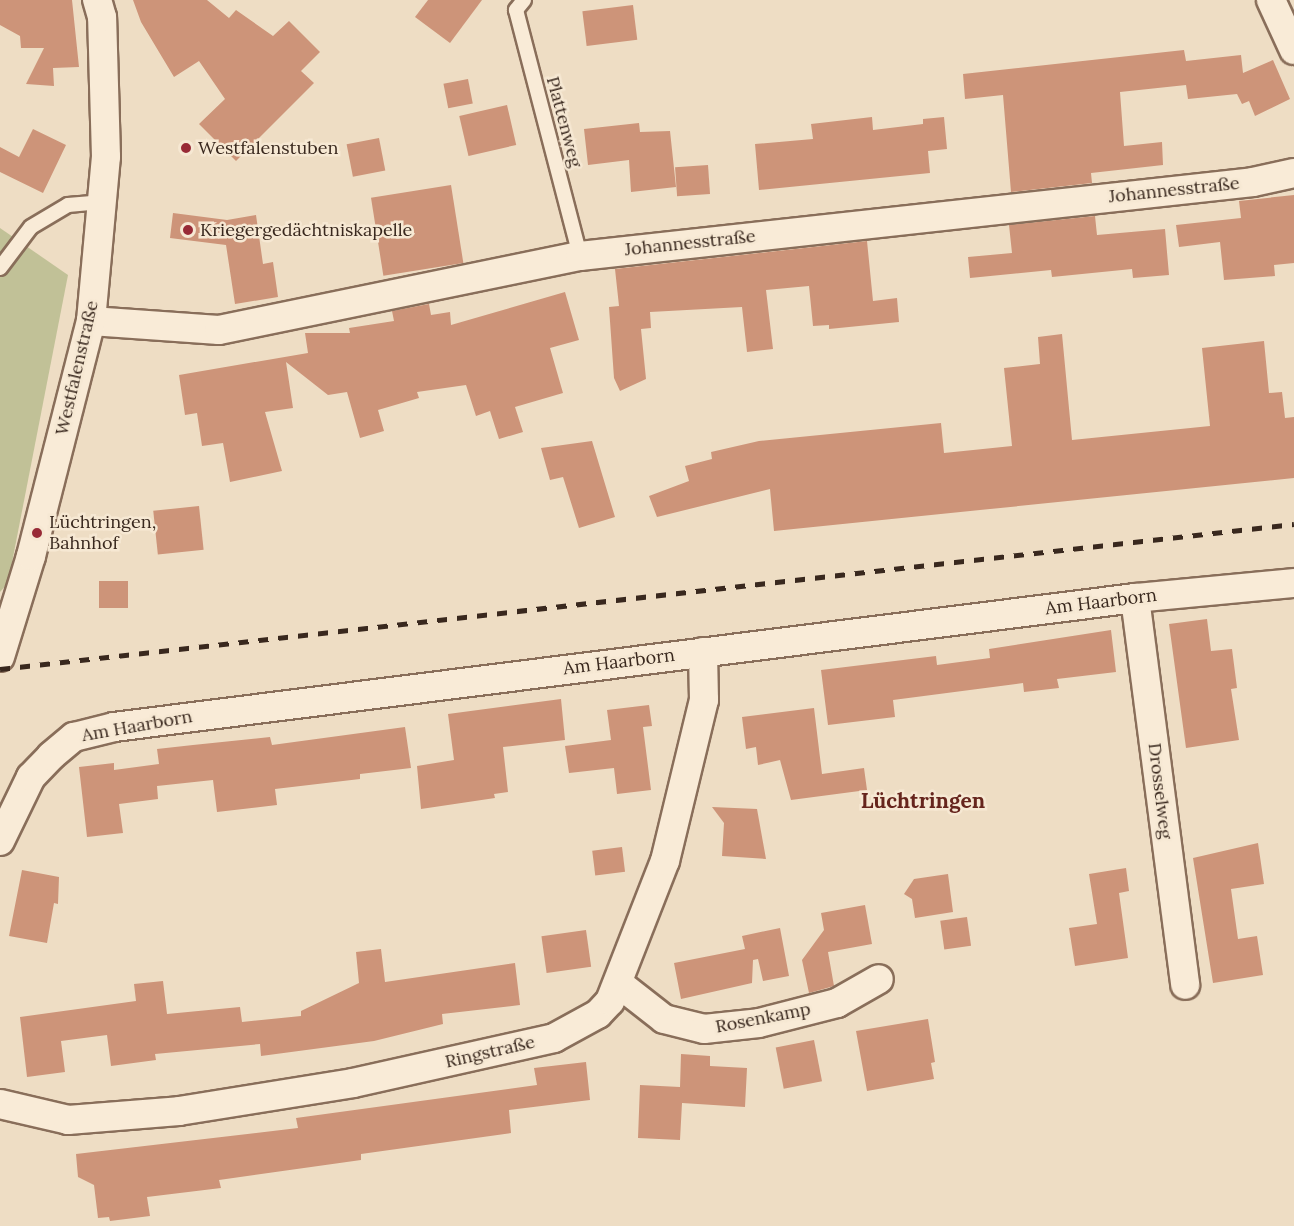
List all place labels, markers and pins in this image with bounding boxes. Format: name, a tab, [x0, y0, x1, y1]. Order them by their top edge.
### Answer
place label: Westfalenstuben	[198, 137, 338, 159]
marker: Westfalenstuben	[179, 141, 193, 155]
place label: Kriegergedächtniskapelle	[200, 219, 412, 241]
marker: Kriegergedächtniskapelle	[181, 223, 195, 237]
place label: Lüchtringen, Bahnhof	[49, 512, 156, 554]
marker: Lüchtringen, Bahnhof	[30, 526, 44, 540]

